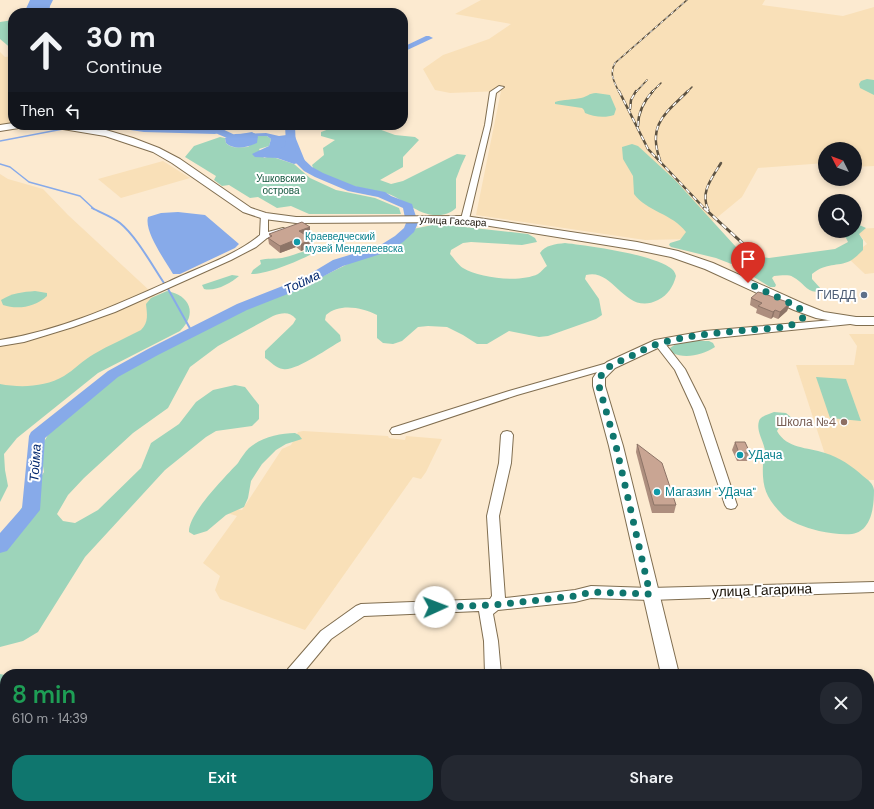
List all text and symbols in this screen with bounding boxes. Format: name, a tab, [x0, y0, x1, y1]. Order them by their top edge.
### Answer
text: 30 m	[86, 19, 156, 56]
icon: ahead	[20, 24, 72, 76]
text: Continue	[86, 55, 162, 79]
icon: left	[62, 100, 84, 122]
text: Then	[20, 101, 54, 121]
north arrow	[818, 142, 862, 186]
map controls	[818, 142, 862, 238]
park label: Ушковские острова	[256, 172, 306, 197]
button: search	[818, 194, 862, 238]
street label: улица Гассара	[419, 213, 487, 229]
place label: Краеведческий музей Менделеевска	[305, 230, 404, 255]
marker: Краеведческий музей Менделеевска	[292, 237, 302, 247]
pin	[731, 242, 765, 283]
icon: arrive	[737, 248, 759, 270]
water label: Тойма	[281, 266, 323, 298]
place label: ГИБДД	[817, 287, 856, 303]
marker: ГИБДД	[859, 290, 869, 300]
place label: Школа №4	[776, 414, 836, 430]
marker: Школа №4	[839, 417, 849, 427]
water label: Тойма	[25, 443, 45, 483]
place label: УДача	[748, 447, 783, 463]
marker: УДача	[735, 450, 745, 460]
place label: Магазин "УДача"	[665, 484, 757, 500]
marker: Магазин "УДача"	[652, 487, 662, 497]
street label: улица Гагарина	[711, 579, 813, 601]
position arrow	[414, 586, 456, 628]
text: 8 min	[12, 679, 76, 710]
button: close	[820, 682, 862, 724]
text: 610 m · 14:39	[12, 710, 88, 727]
button: Exit	[12, 755, 433, 801]
button: Share	[441, 755, 862, 801]

